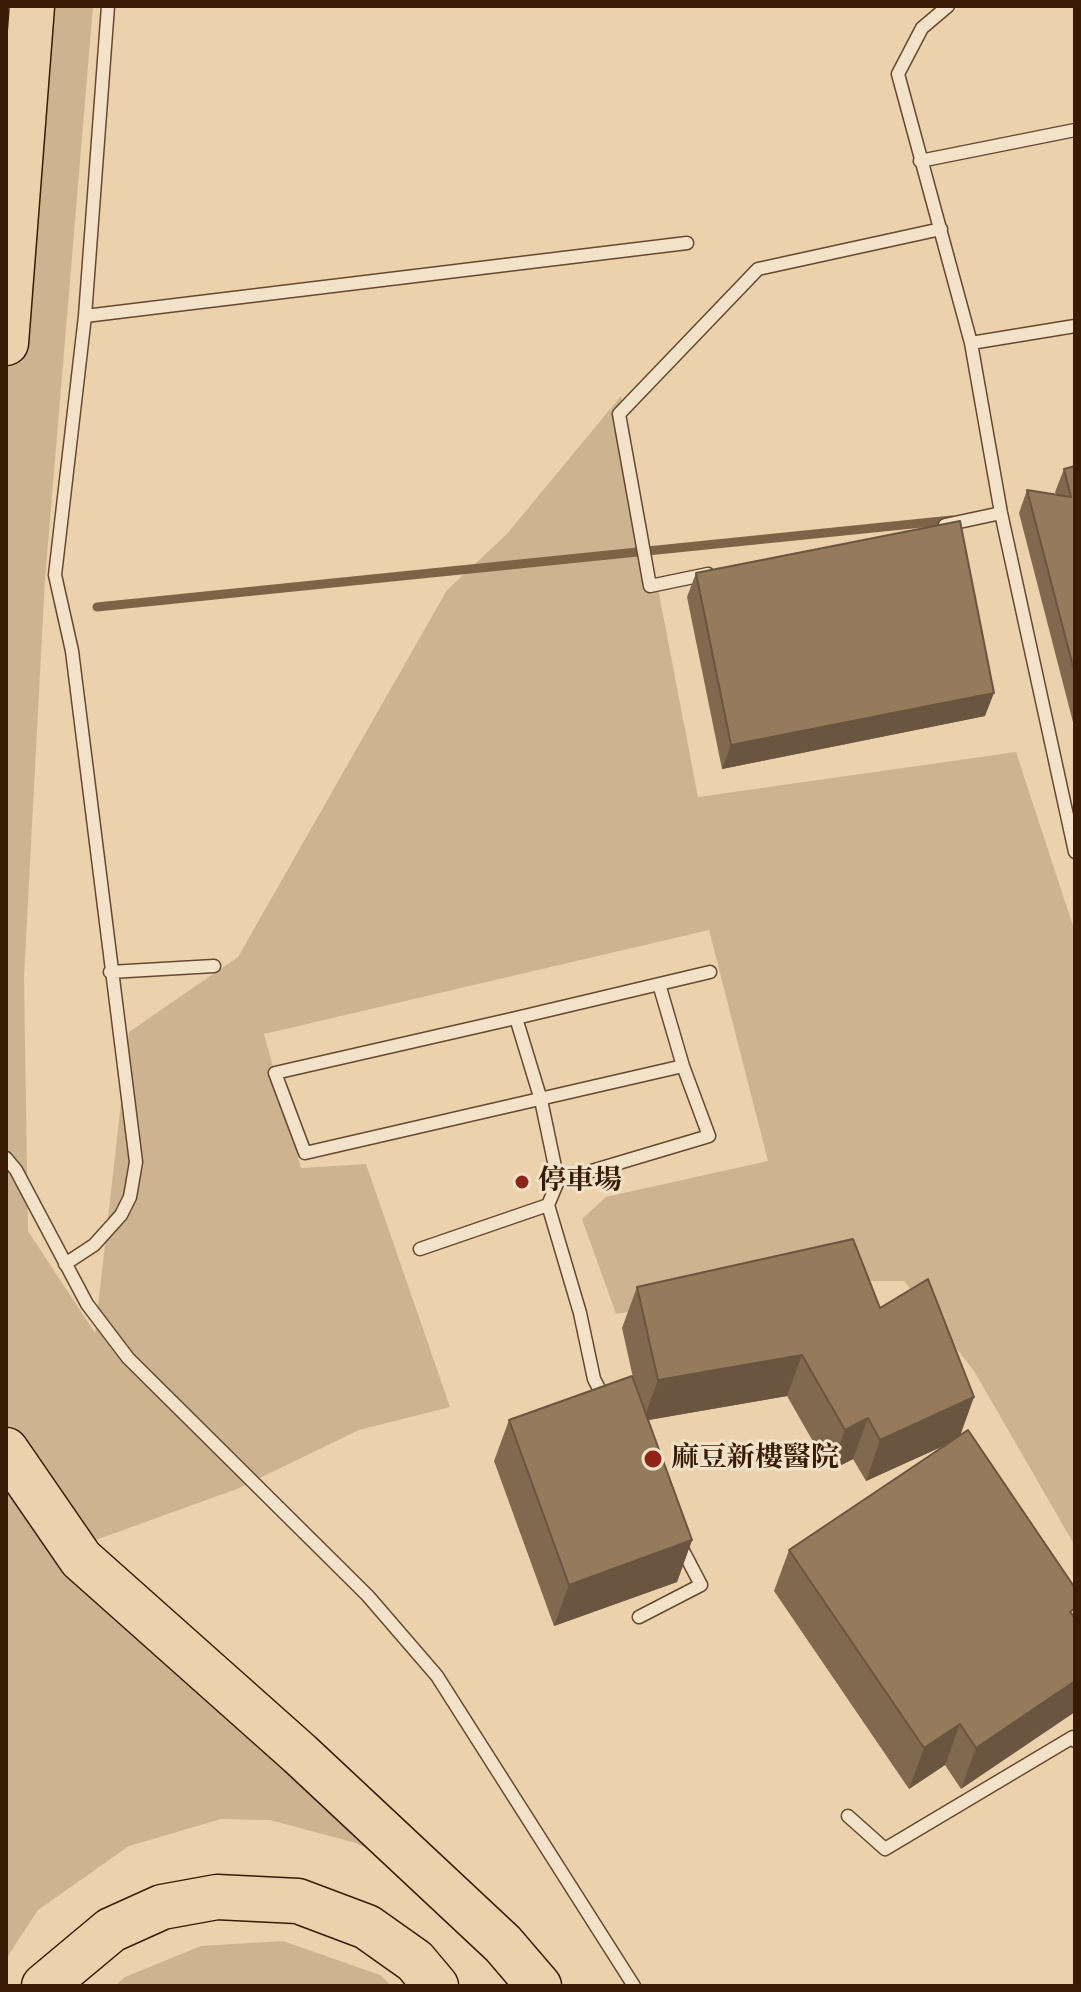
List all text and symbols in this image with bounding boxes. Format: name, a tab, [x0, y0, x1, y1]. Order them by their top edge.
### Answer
place label: 停車場	[538, 1165, 622, 1199]
marker: 停車場	[513, 1173, 531, 1191]
place label: 麻豆新樓醫院	[671, 1442, 839, 1476]
marker: 麻豆新樓醫院	[642, 1448, 664, 1470]

